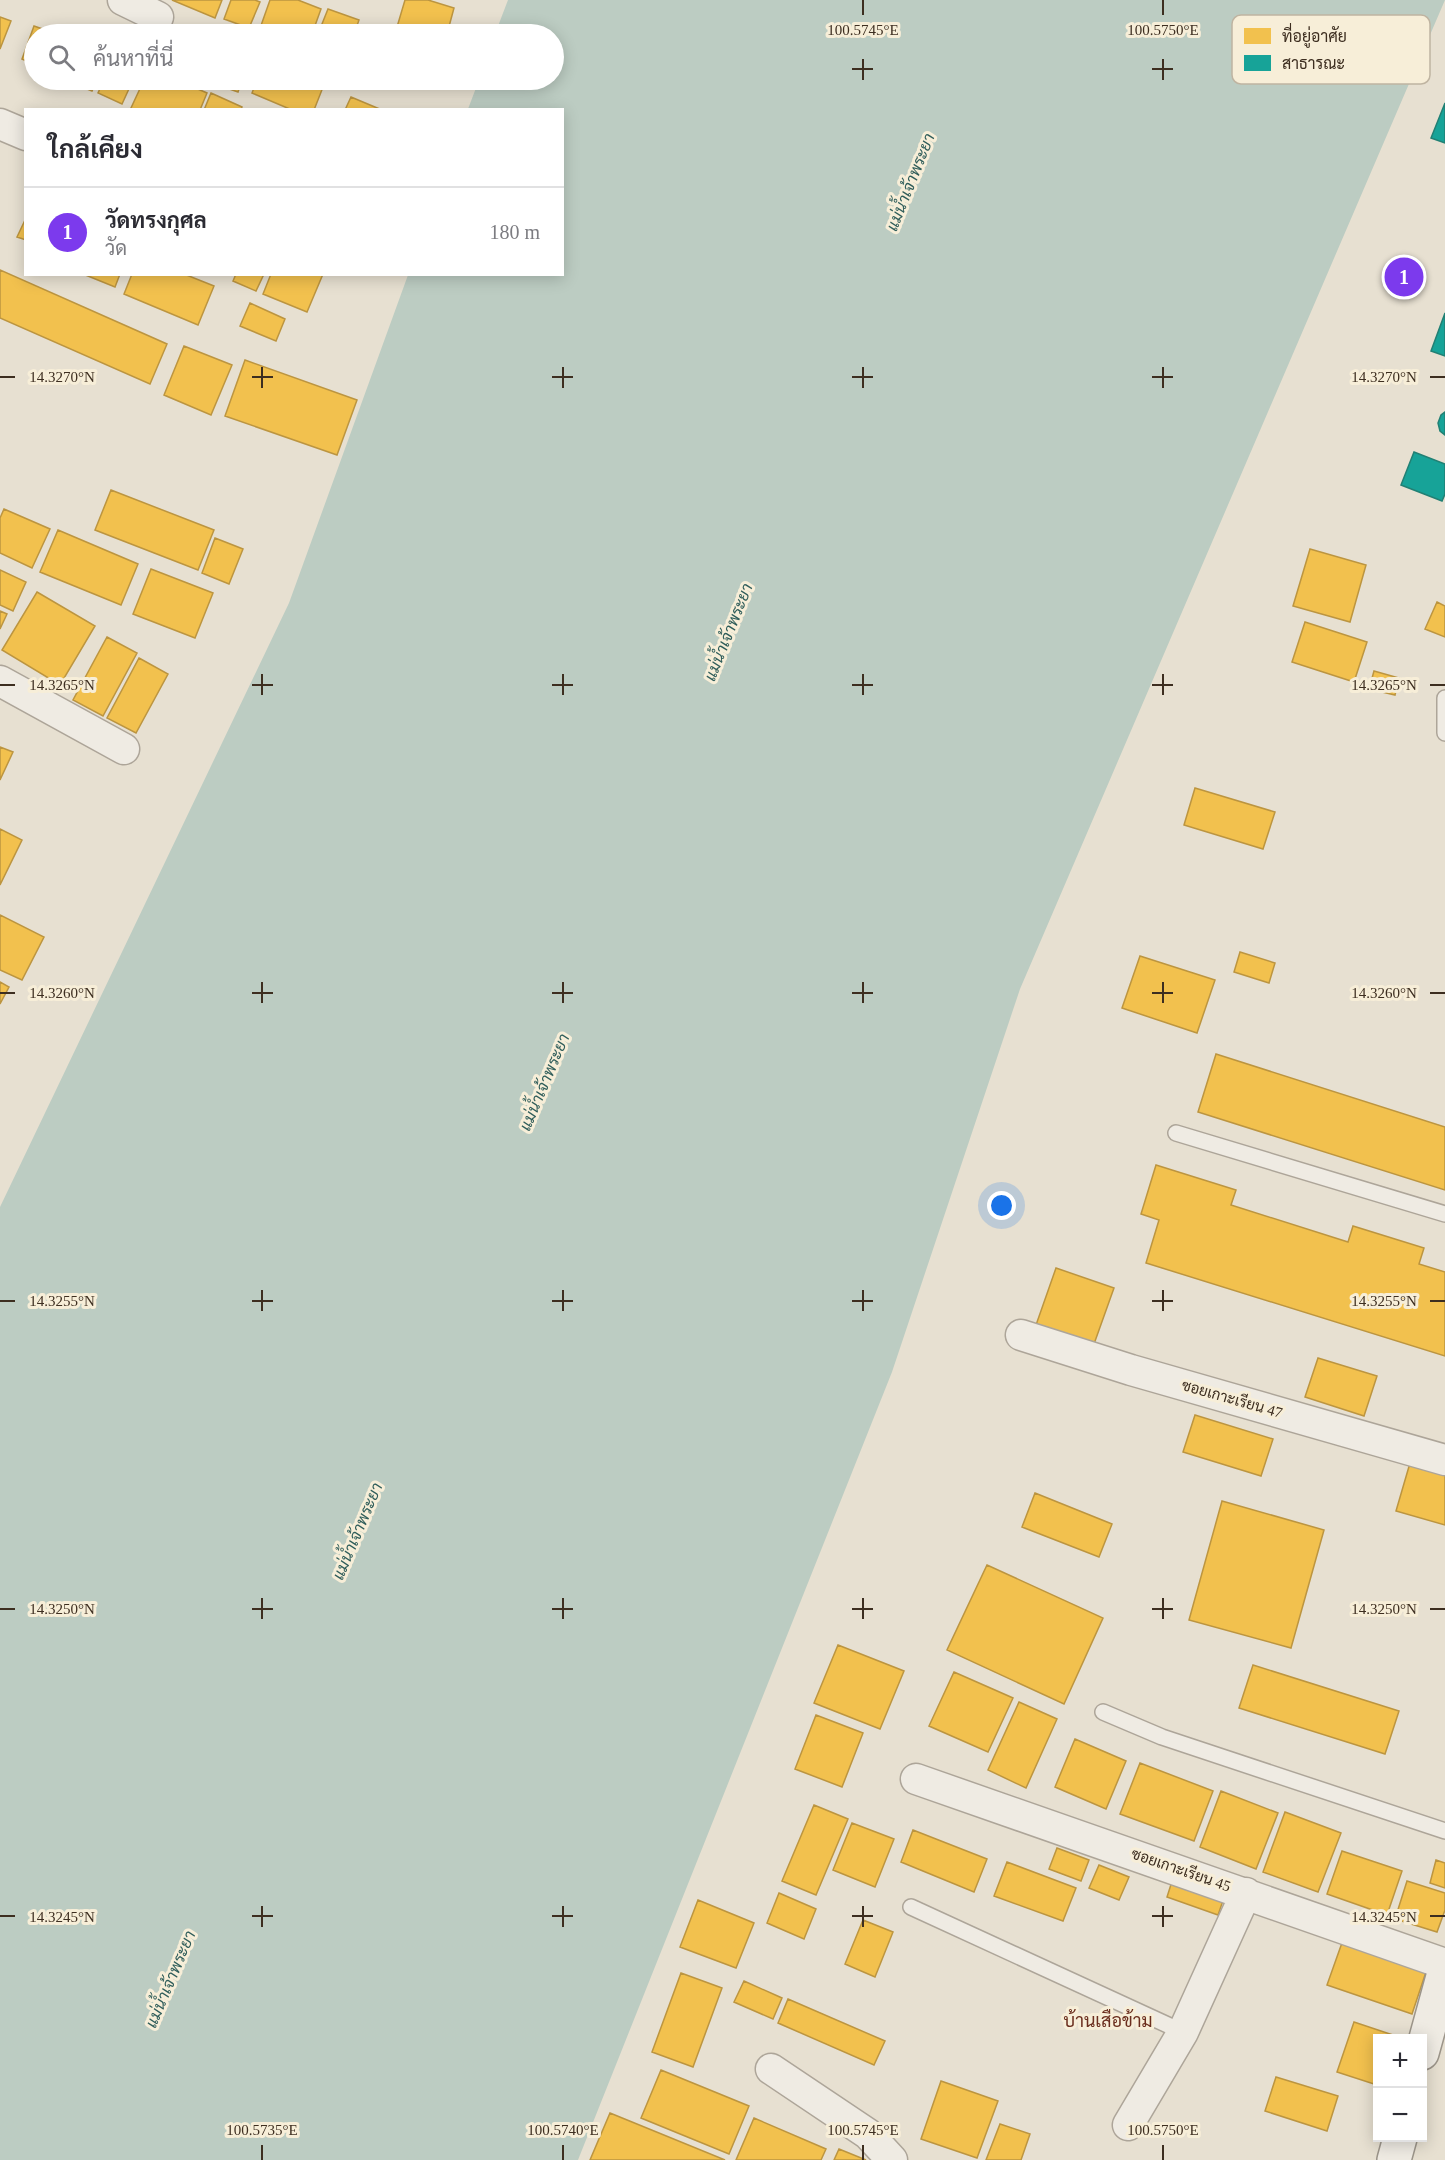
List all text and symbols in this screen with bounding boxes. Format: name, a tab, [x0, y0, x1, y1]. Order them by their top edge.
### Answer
legend	[1232, 15, 1430, 84]
text: 100.5745°E	[827, 22, 899, 38]
text: 100.5750°E	[1127, 22, 1199, 38]
text: ที่อยู่อาศัย	[1282, 22, 1347, 48]
search box	[24, 24, 564, 90]
icon: search	[45, 41, 78, 74]
text: ค้นหาที่นี่	[93, 46, 173, 71]
text: สาธารณะ	[1282, 55, 1345, 72]
water label: แม่น้ำเจ้าพระยา	[878, 129, 938, 233]
text: ใกล้เคียง	[48, 135, 143, 164]
text: วัดทรงกุศล	[105, 208, 207, 233]
text: 1	[63, 221, 73, 243]
text: 180 m	[489, 221, 540, 243]
text: วัด	[105, 237, 127, 259]
pin: 1	[1384, 254, 1424, 300]
text: 14.3270°N	[29, 369, 95, 385]
text: 14.3270°N	[1351, 369, 1417, 385]
water label: แม่น้ำเจ้าพระยา	[696, 579, 756, 683]
text: 14.3265°N	[29, 677, 95, 693]
text: 14.3265°N	[1351, 677, 1417, 693]
text: 14.3260°N	[29, 985, 95, 1001]
text: 14.3260°N	[1351, 985, 1417, 1001]
water label: แม่น้ำเจ้าพระยา	[511, 1029, 573, 1133]
your location	[987, 1191, 1016, 1220]
text: 14.3255°N	[29, 1293, 95, 1309]
text: 14.3255°N	[1351, 1293, 1417, 1309]
street label: ซอยเกาะเรียน 47	[1180, 1375, 1285, 1421]
water label: แม่น้ำเจ้าพระยา	[324, 1478, 386, 1582]
text: 14.3250°N	[29, 1601, 95, 1617]
text: 14.3250°N	[1351, 1601, 1417, 1617]
street label: ซอยเกาะเรียน 45	[1129, 1844, 1233, 1894]
text: 14.3245°N	[29, 1909, 95, 1925]
text: 14.3245°N	[1351, 1909, 1417, 1925]
water label: แม่น้ำเจ้าพระยา	[137, 1926, 199, 2030]
district label: บ้านเสือข้าม	[1064, 2009, 1152, 2031]
map controls	[1373, 2034, 1427, 2142]
button: +	[1373, 2034, 1427, 2088]
button: −	[1373, 2088, 1427, 2142]
text: 100.5735°E	[226, 2122, 298, 2138]
text: 100.5740°E	[527, 2122, 599, 2138]
text: 100.5745°E	[827, 2122, 899, 2138]
text: 100.5750°E	[1127, 2122, 1199, 2138]

